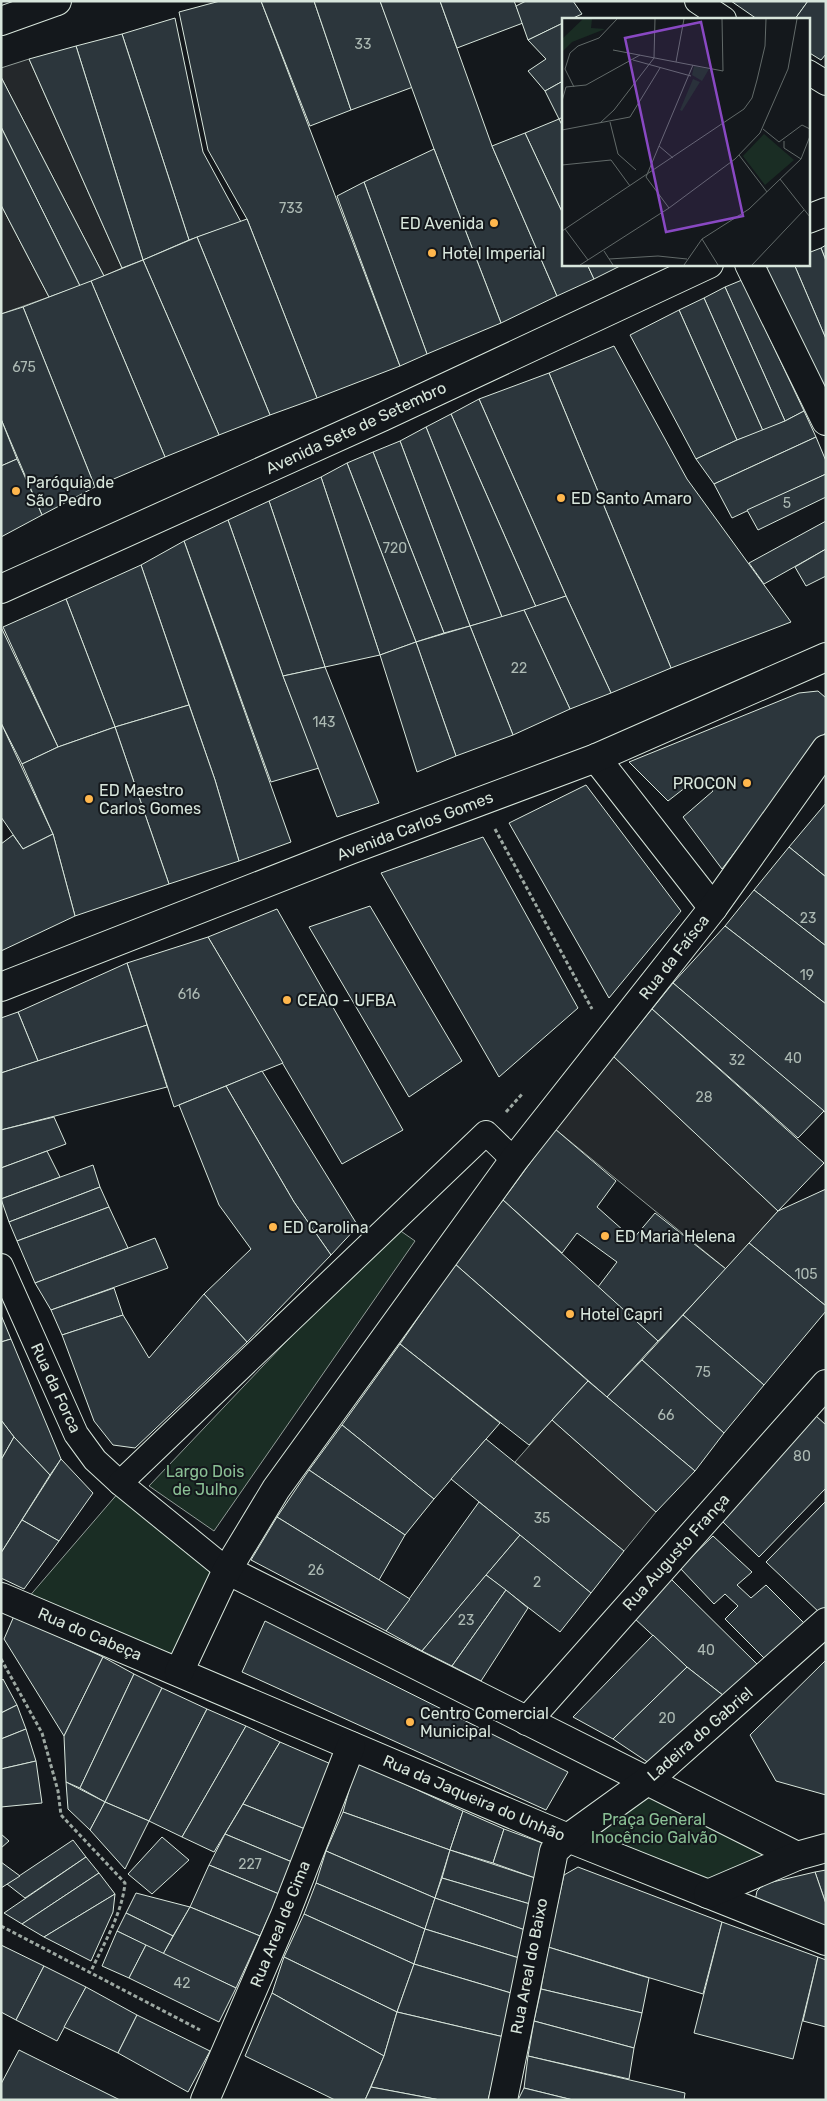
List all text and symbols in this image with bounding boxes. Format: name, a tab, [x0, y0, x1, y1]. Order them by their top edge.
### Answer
inset map	[562, 18, 810, 265]
house number: 33	[355, 36, 371, 53]
house number: 733	[279, 200, 303, 217]
place label: ED Avenida	[400, 214, 484, 233]
marker: ED Avenida	[488, 217, 500, 229]
place label: Hotel Imperial	[442, 244, 545, 263]
marker: Hotel Imperial	[426, 247, 438, 259]
house number: 675	[12, 359, 36, 376]
street label: Avenida Sete de Setembro	[263, 378, 449, 478]
place label: Paróquia de São Pedro	[26, 473, 114, 510]
marker: Paróquia de São Pedro	[10, 485, 22, 497]
place label: ED Santo Amaro	[571, 489, 692, 508]
marker: ED Santo Amaro	[555, 492, 567, 504]
house number: 5	[783, 495, 791, 512]
house number: 720	[383, 540, 407, 557]
house number: 22	[511, 660, 527, 677]
house number: 143	[312, 714, 336, 731]
place label: PROCON	[673, 774, 737, 793]
marker: PROCON	[741, 777, 753, 789]
place label: ED Maestro Carlos Gomes	[99, 781, 201, 818]
street label: Avenida Carlos Gomes	[334, 787, 496, 865]
marker: ED Maestro Carlos Gomes	[83, 793, 95, 805]
house number: 23	[800, 910, 816, 927]
street label: Rua da Faísca	[635, 911, 713, 1003]
house number: 19	[800, 967, 814, 984]
house number: 616	[178, 986, 200, 1003]
place label: CEAO - UFBA	[297, 991, 396, 1010]
marker: CEAO - UFBA	[281, 994, 293, 1006]
house number: 40	[784, 1050, 802, 1067]
house number: 32	[729, 1052, 745, 1069]
house number: 28	[695, 1089, 713, 1106]
place label: ED Carolina	[283, 1218, 369, 1237]
marker: ED Carolina	[267, 1221, 279, 1233]
place label: ED Maria Helena	[615, 1227, 736, 1246]
marker: ED Maria Helena	[599, 1230, 611, 1242]
house number: 105	[794, 1266, 818, 1283]
place label: Hotel Capri	[580, 1305, 663, 1324]
marker: Hotel Capri	[564, 1308, 576, 1320]
street label: Rua da Forca	[27, 1340, 85, 1436]
house number: 75	[695, 1364, 711, 1381]
house number: 66	[658, 1407, 674, 1424]
house number: 80	[793, 1448, 811, 1465]
park label: Largo Dois de Julho	[166, 1462, 244, 1499]
street label: Rua Augusto França	[619, 1490, 733, 1614]
house number: 35	[534, 1510, 550, 1527]
house number: 26	[308, 1562, 324, 1579]
house number: 2	[533, 1574, 541, 1591]
street label: Rua do Cabeça	[35, 1604, 145, 1664]
house number: 23	[458, 1612, 474, 1629]
house number: 40	[697, 1642, 715, 1659]
street label: Ladeira do Gabriel	[643, 1683, 757, 1785]
place label: Centro Comercial Municipal	[420, 1704, 549, 1741]
house number: 20	[658, 1710, 676, 1727]
marker: Centro Comercial Municipal	[404, 1716, 416, 1728]
street label: Rua da Jaqueira do Unhão	[380, 1751, 568, 1845]
park label: Praça General Inocêncio Galvão	[591, 1810, 717, 1847]
house number: 227	[238, 1856, 262, 1873]
street label: Rua Areal de Cima	[246, 1858, 314, 1990]
street label: Rua Areal do Baixo	[506, 1896, 552, 2036]
house number: 42	[174, 1975, 190, 1992]

